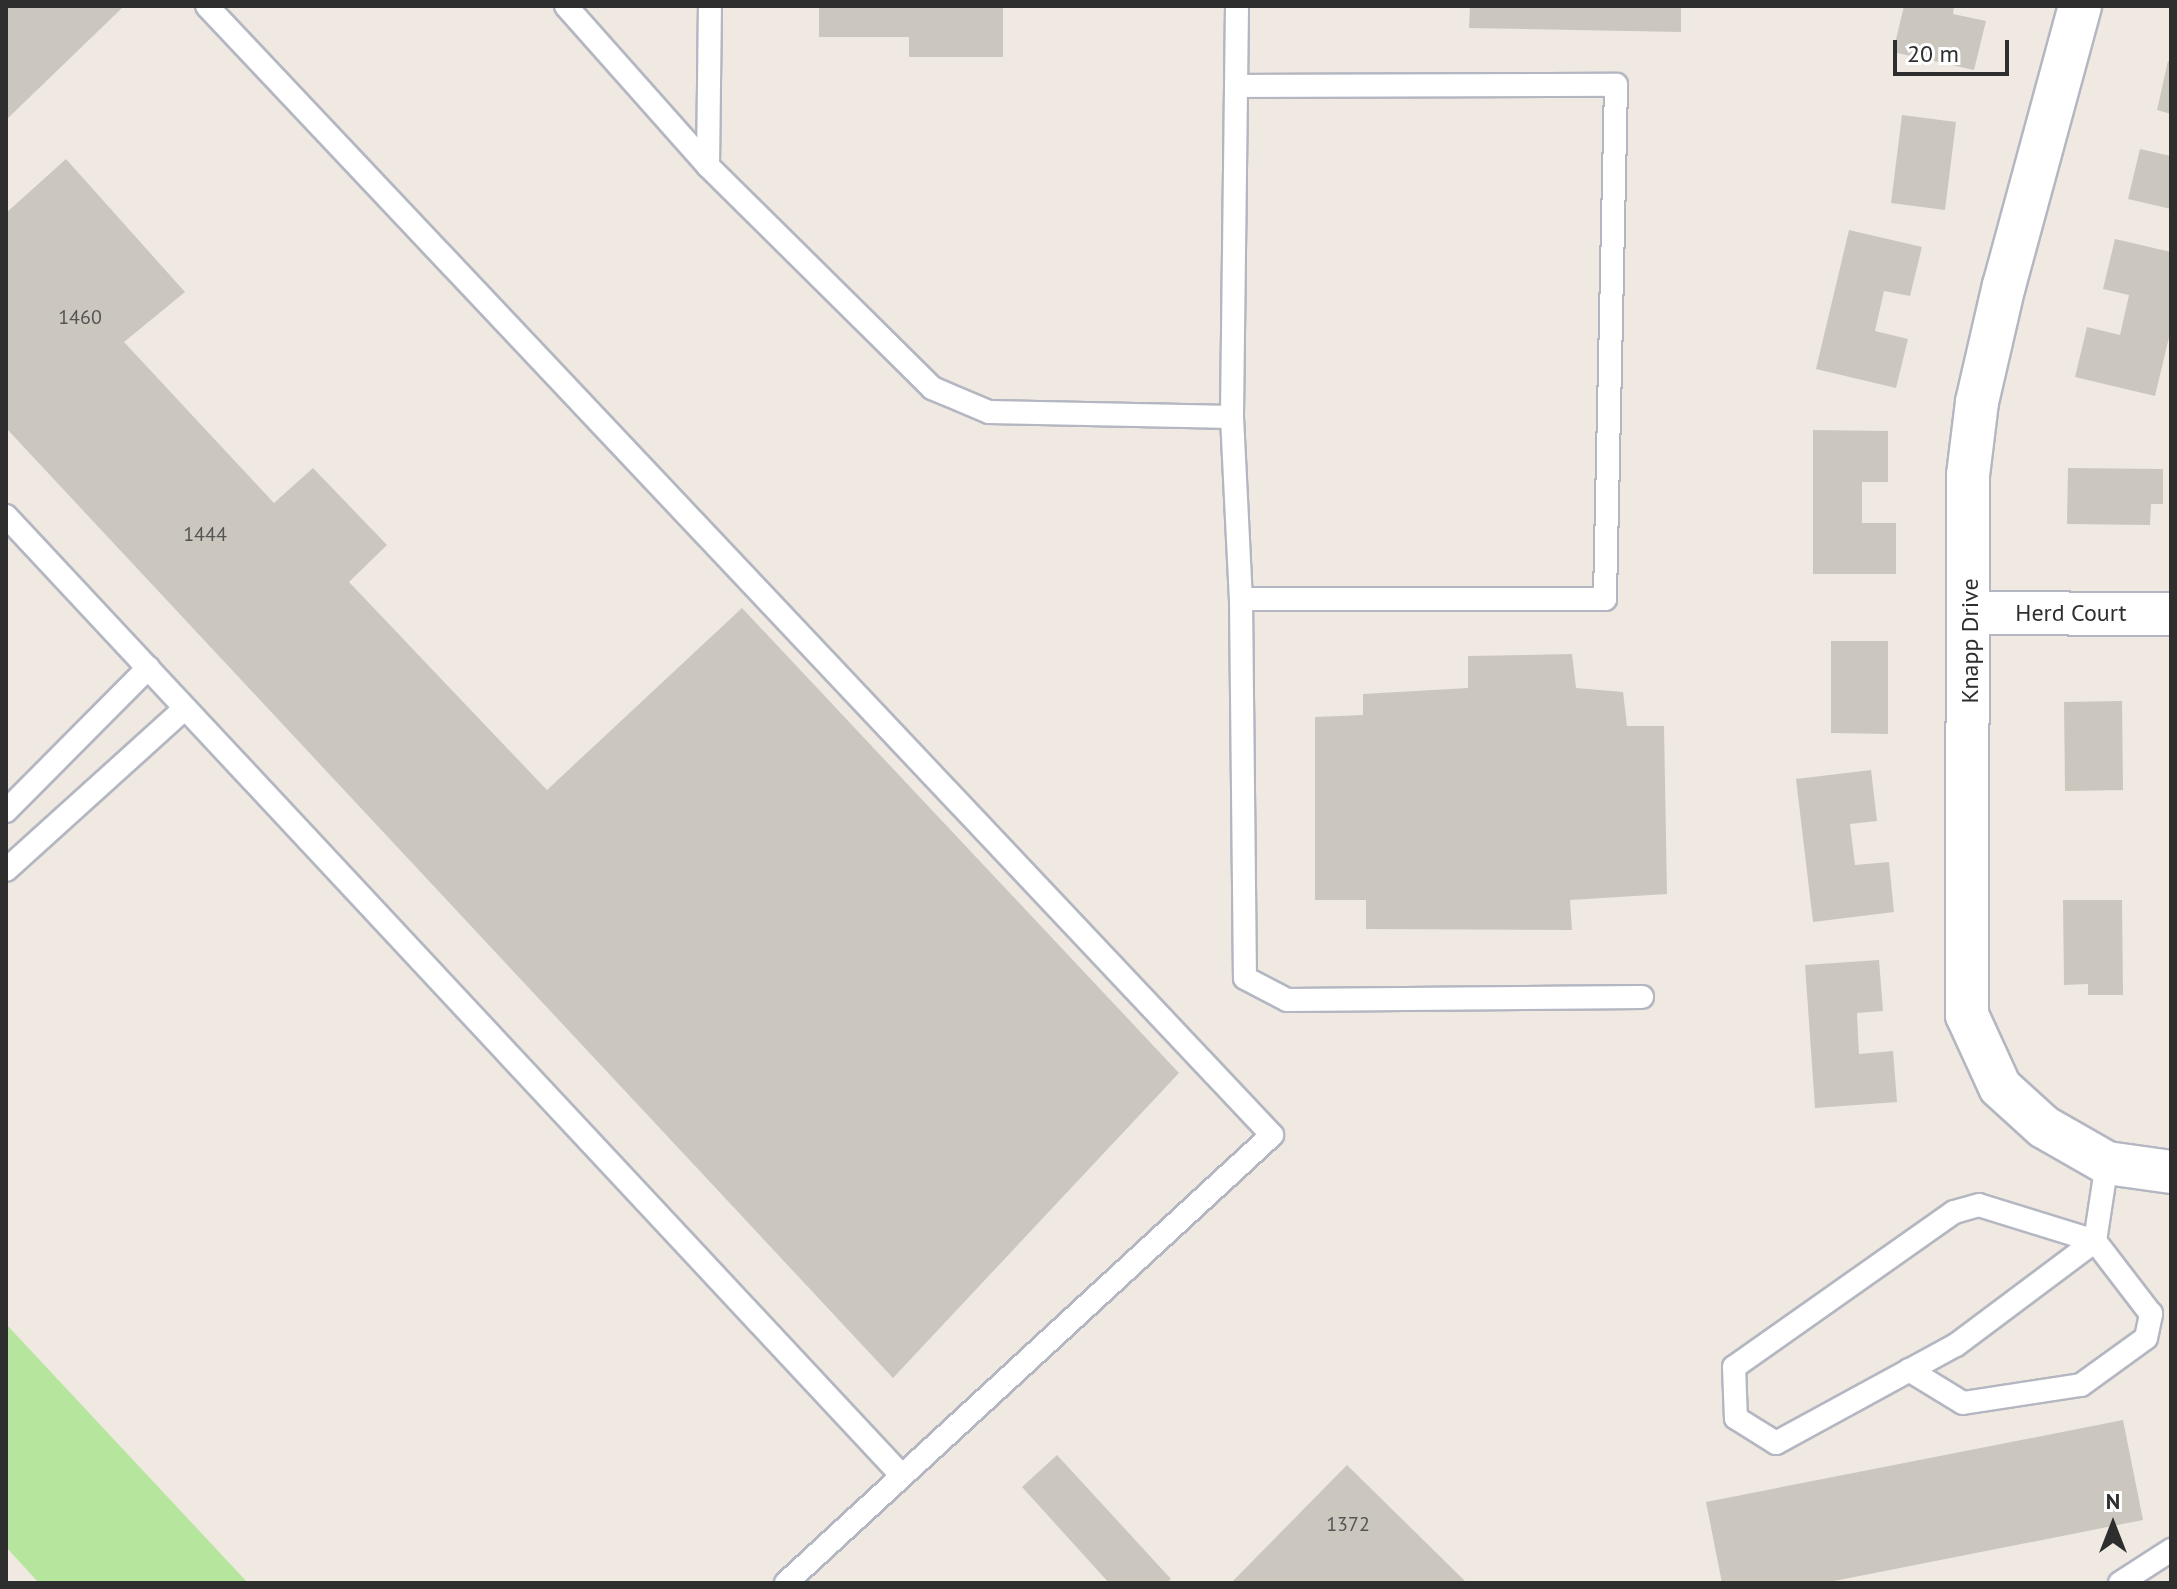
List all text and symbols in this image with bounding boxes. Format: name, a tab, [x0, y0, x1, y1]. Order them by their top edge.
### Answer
scale bar	[1897, 24, 2013, 74]
text: 20 m	[1907, 38, 1959, 69]
house number: 1460	[58, 305, 102, 329]
house number: 1444	[183, 522, 227, 546]
street label: Knapp Drive	[1956, 578, 1984, 704]
street label: Herd Court	[2015, 599, 2127, 627]
north arrow	[2073, 1485, 2153, 1565]
text: N	[2106, 1487, 2120, 1515]
house number: 1372	[1326, 1512, 1370, 1536]

